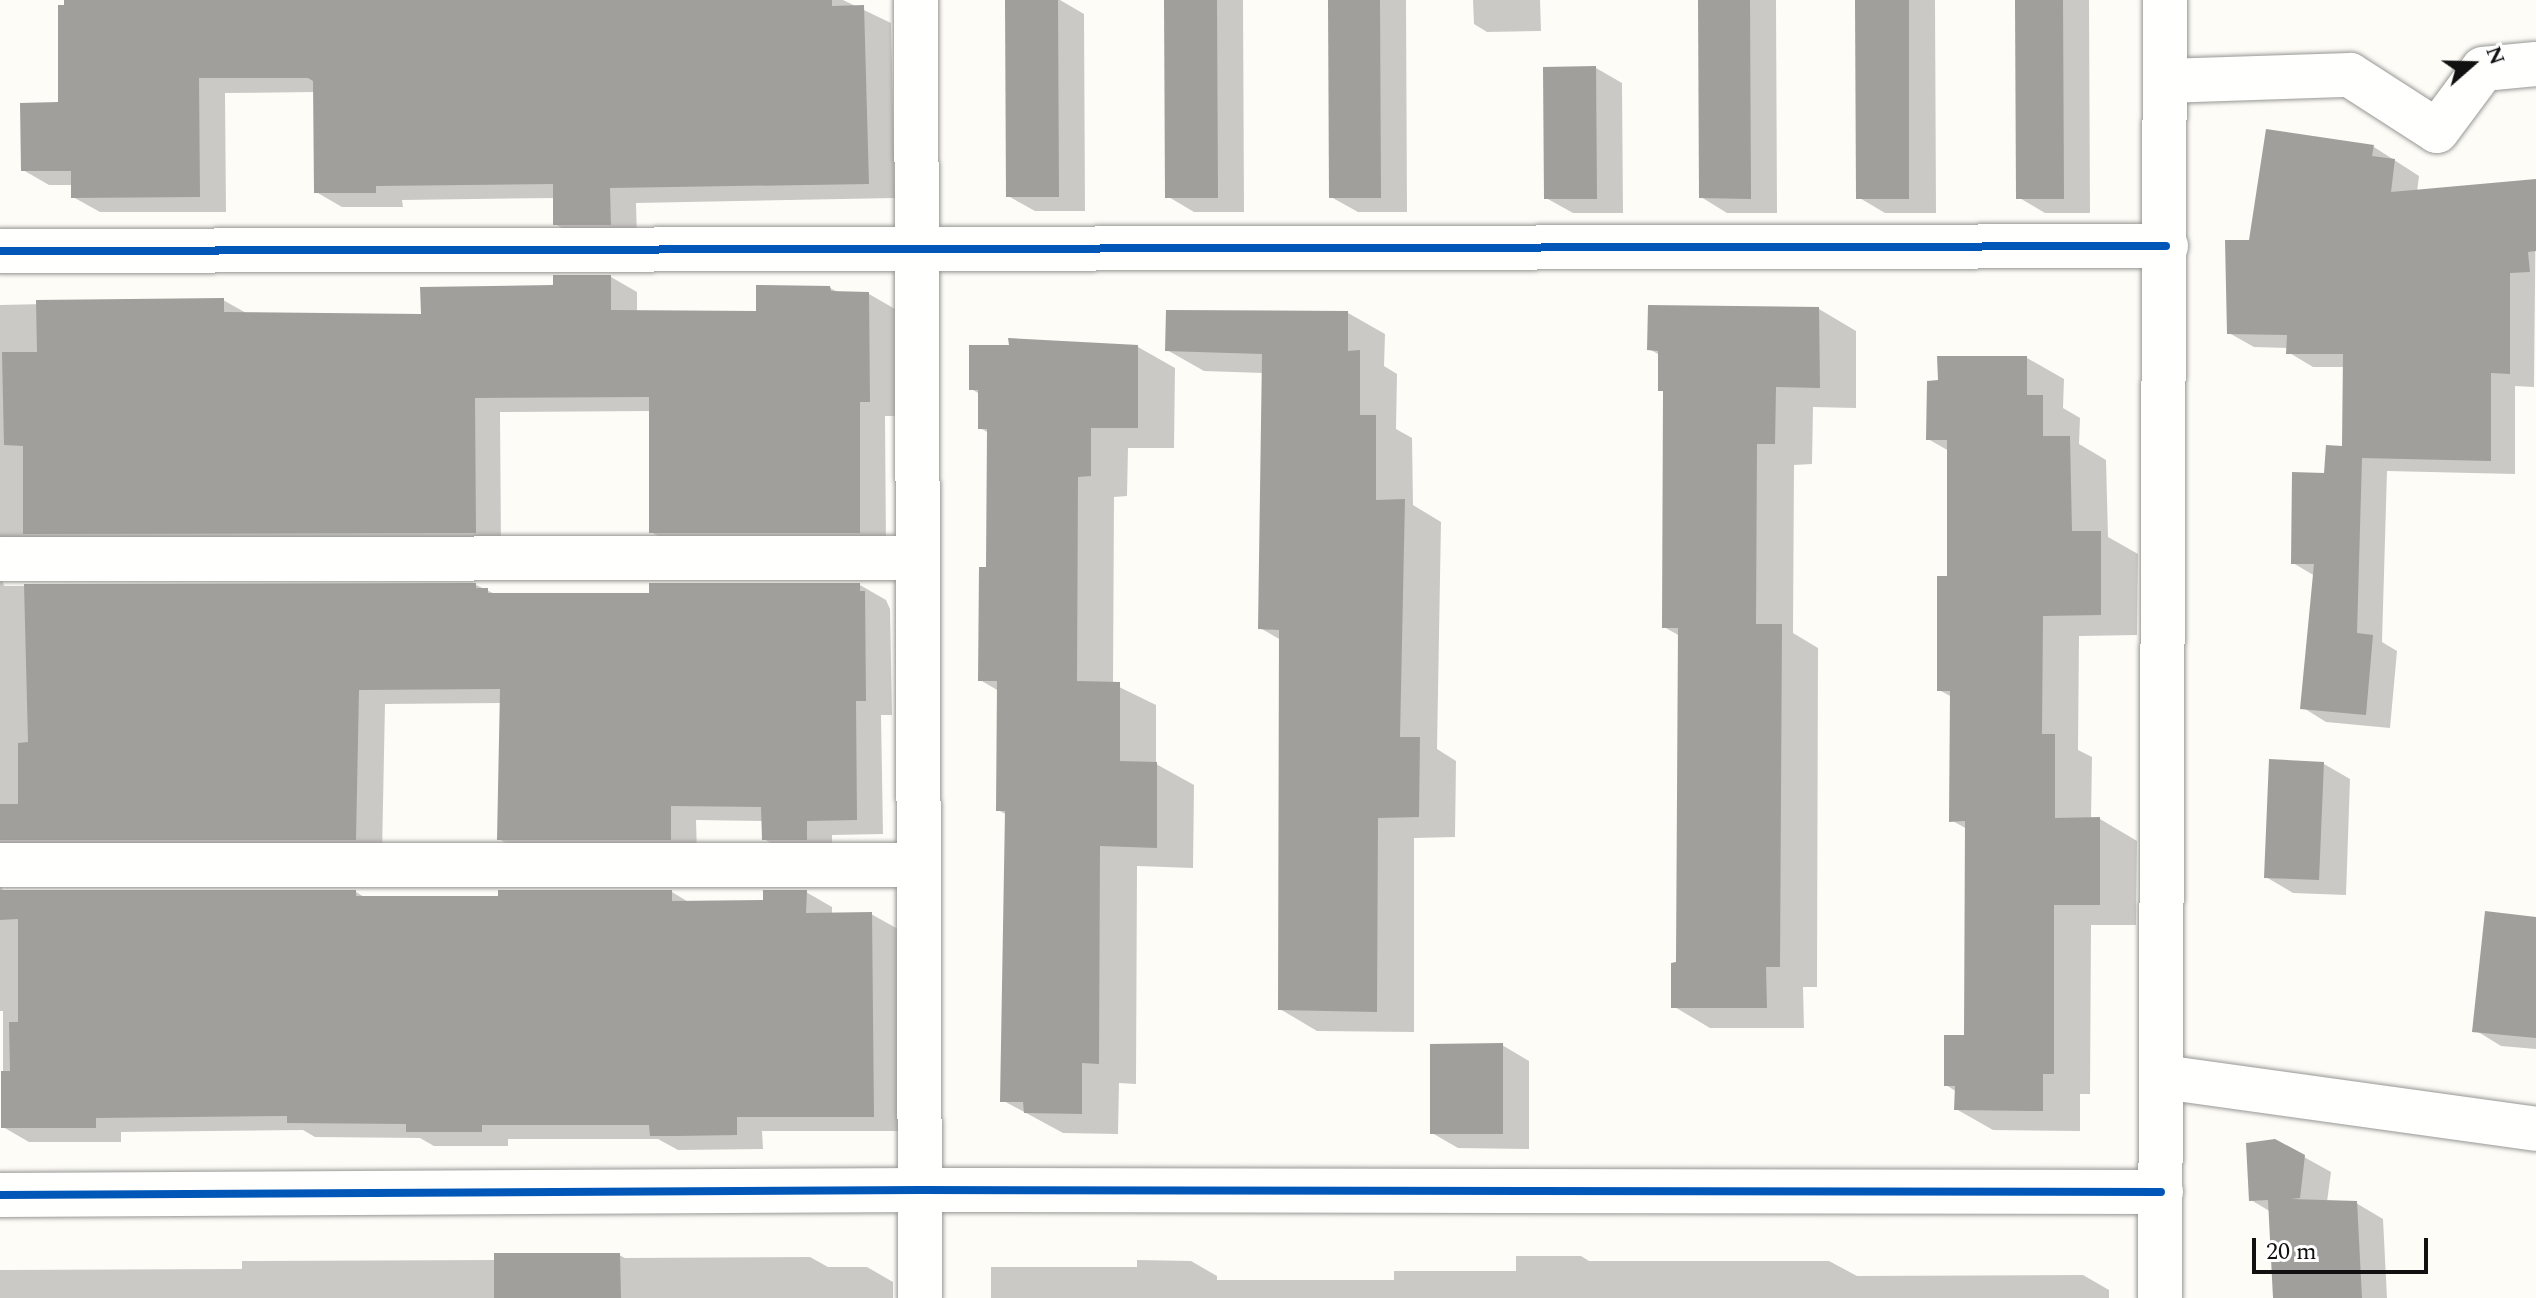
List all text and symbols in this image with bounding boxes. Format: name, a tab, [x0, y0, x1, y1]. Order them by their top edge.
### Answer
north arrow	[2432, 24, 2512, 104]
text: N	[2476, 42, 2514, 70]
scale bar	[2256, 1222, 2432, 1272]
text: 20 m	[2266, 1234, 2317, 1270]

